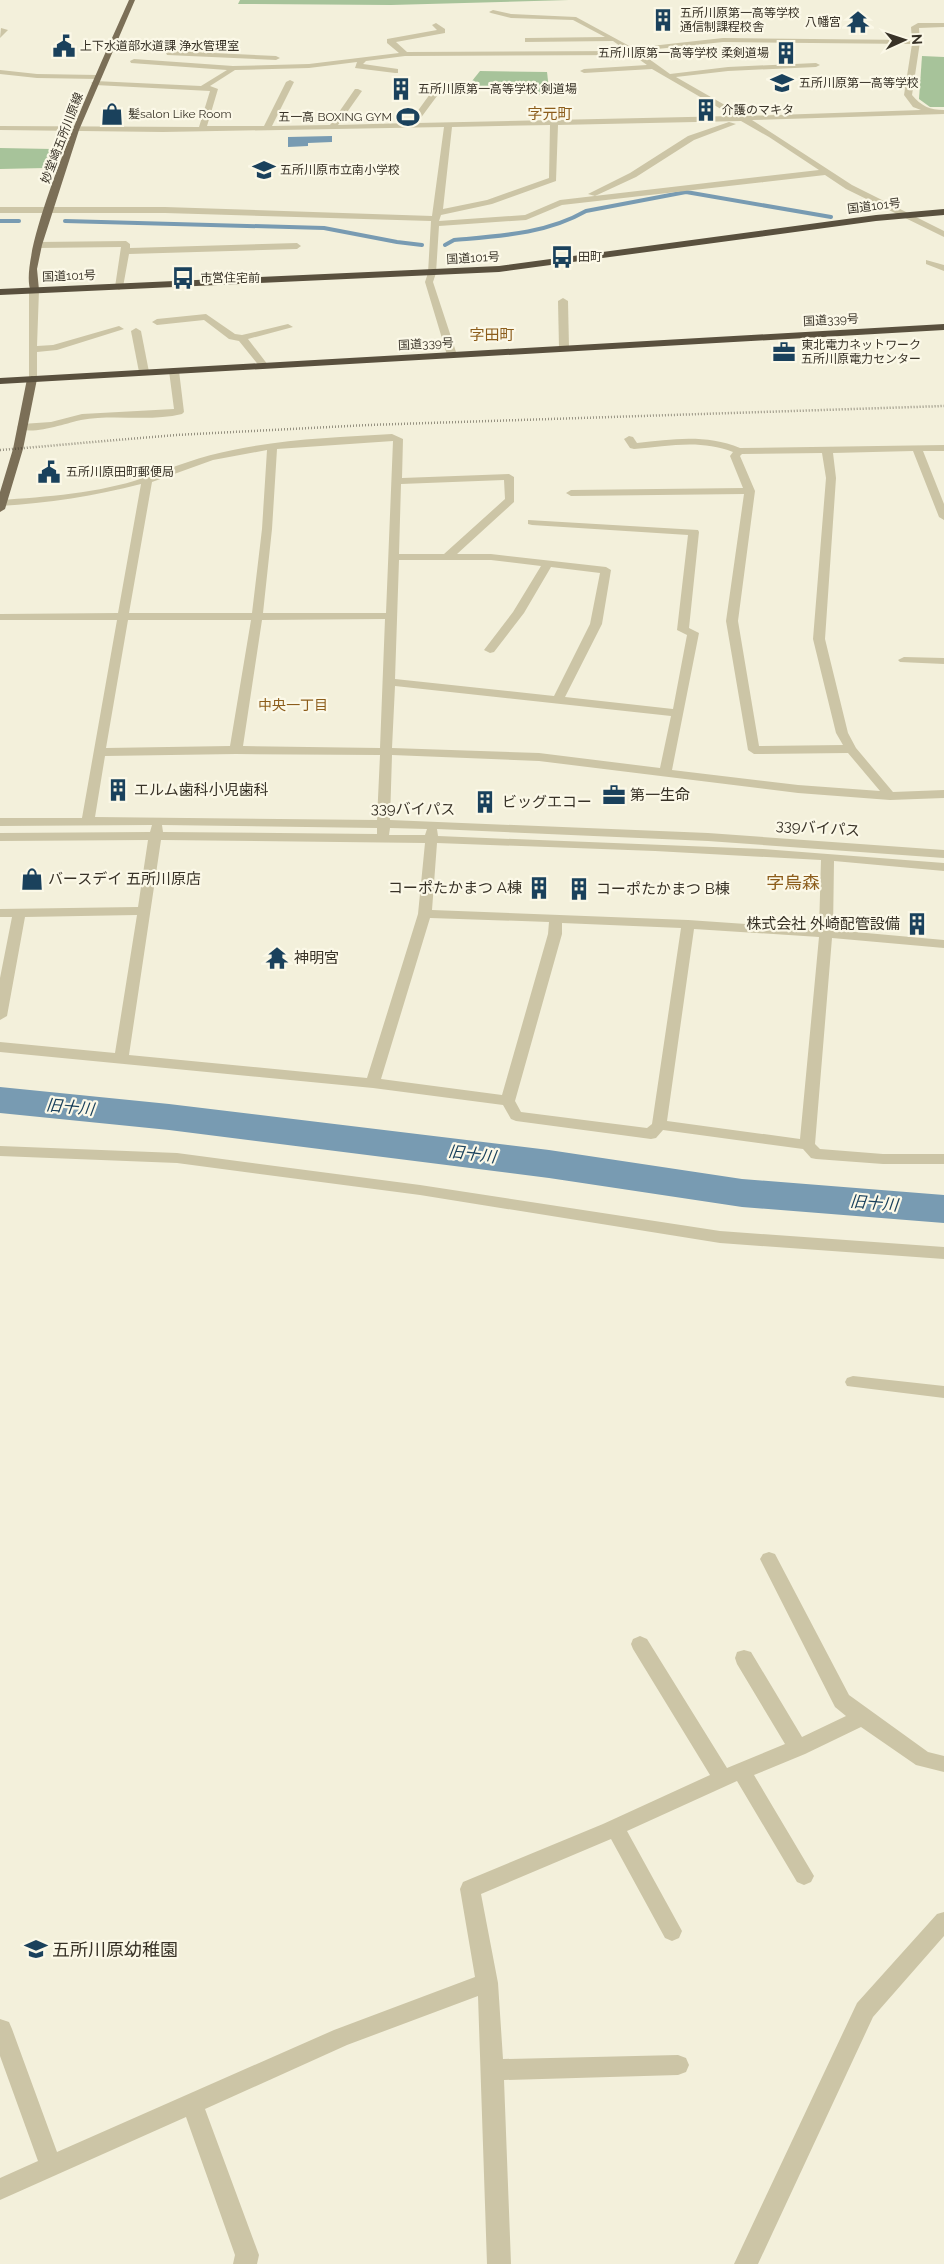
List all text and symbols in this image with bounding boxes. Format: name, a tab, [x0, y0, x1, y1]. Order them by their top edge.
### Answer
place label: 五所川原第一高等学校 通信制課程校舎	[680, 6, 800, 34]
building icon: 五所川原第一高等学校 通信制課程校舎	[650, 7, 676, 33]
temple icon: 八幡宮	[845, 9, 871, 35]
place label: 八幡宮	[805, 15, 841, 29]
north arrow	[879, 15, 929, 65]
public building icon: 上下水道部水道課 浄水管理室	[51, 33, 77, 59]
text: N	[909, 34, 925, 45]
place label: 上下水道部水道課 浄水管理室	[80, 39, 239, 53]
building icon: 五所川原第一高等学校 柔剣道場	[773, 40, 799, 66]
place label: 五所川原第一高等学校 柔剣道場	[598, 46, 769, 60]
school or university icon: 五所川原第一高等学校	[769, 70, 795, 96]
building icon: 五所川原第一高等学校 剣道場	[388, 76, 414, 102]
place label: 五所川原第一高等学校	[799, 76, 919, 90]
place label: 五所川原第一高等学校 剣道場	[418, 82, 577, 96]
street label: 妙堂崎五所川原線	[38, 91, 86, 185]
building icon: 介護のマキタ	[693, 97, 719, 123]
shop icon: 髪salon Like Room	[99, 101, 125, 127]
place label: 介護のマキタ	[722, 103, 794, 117]
sports icon: 五一高 BOXING GYM	[395, 104, 421, 130]
district label: 字元町	[527, 105, 573, 123]
place label: 髪salon Like Room	[128, 107, 232, 121]
place label: 五一高 BOXING GYM	[278, 110, 392, 124]
school or university icon: 五所川原市立南小学校	[251, 157, 277, 183]
place label: 五所川原市立南小学校	[280, 163, 400, 177]
street label: 国道101号	[847, 196, 901, 216]
bus stop icon: 田町	[549, 244, 575, 270]
street label: 国道101号	[446, 250, 500, 266]
place label: 田町	[578, 250, 602, 264]
bus stop icon: 市営住宅前	[170, 265, 196, 291]
street label: 国道101号	[42, 268, 96, 284]
place label: 市営住宅前	[200, 271, 260, 285]
street label: 国道339号	[803, 312, 859, 328]
district label: 字田町	[469, 326, 515, 344]
street label: 国道339号	[398, 336, 454, 352]
place label: 東北電力ネットワーク 五所川原電力センター	[801, 338, 921, 366]
office icon: 東北電力ネットワーク 五所川原電力センター	[771, 339, 797, 365]
public building icon: 五所川原田町郵便局	[36, 459, 62, 485]
place label: 五所川原田町郵便局	[66, 465, 174, 479]
district label: 中央一丁目	[258, 697, 328, 713]
building icon: エルム歯科小児歯科	[105, 777, 131, 803]
place label: エルム歯科小児歯科	[134, 781, 269, 799]
office icon: 第一生命	[601, 782, 627, 808]
place label: 第一生命	[630, 786, 690, 804]
building icon: ビッグエコー	[472, 789, 498, 815]
place label: ビッグエコー	[502, 793, 592, 811]
street label: 339バイパス	[371, 799, 455, 819]
street label: 339バイパス	[775, 816, 861, 840]
shop icon: バースデイ 五所川原店	[19, 866, 45, 892]
place label: バースデイ 五所川原店	[48, 870, 201, 888]
district label: 字烏森	[766, 872, 820, 893]
building icon: コーポたかまつ A棟	[526, 875, 552, 901]
building icon: コーポたかまつ B棟	[566, 876, 592, 902]
place label: コーポたかまつ A棟	[388, 879, 522, 897]
place label: コーポたかまつ B棟	[596, 880, 730, 898]
building icon: 株式会社 外崎配管設備	[904, 911, 930, 937]
place label: 株式会社 外崎配管設備	[746, 915, 900, 933]
temple icon: 神明宮	[264, 945, 290, 971]
place label: 神明宮	[294, 949, 339, 967]
water label: 旧十川	[45, 1095, 97, 1119]
water label: 旧十川	[447, 1142, 499, 1167]
water label: 旧十川	[849, 1191, 901, 1215]
school or university icon: 五所川原幼稚園	[23, 1936, 49, 1962]
place label: 五所川原幼稚園	[52, 1939, 178, 1960]

